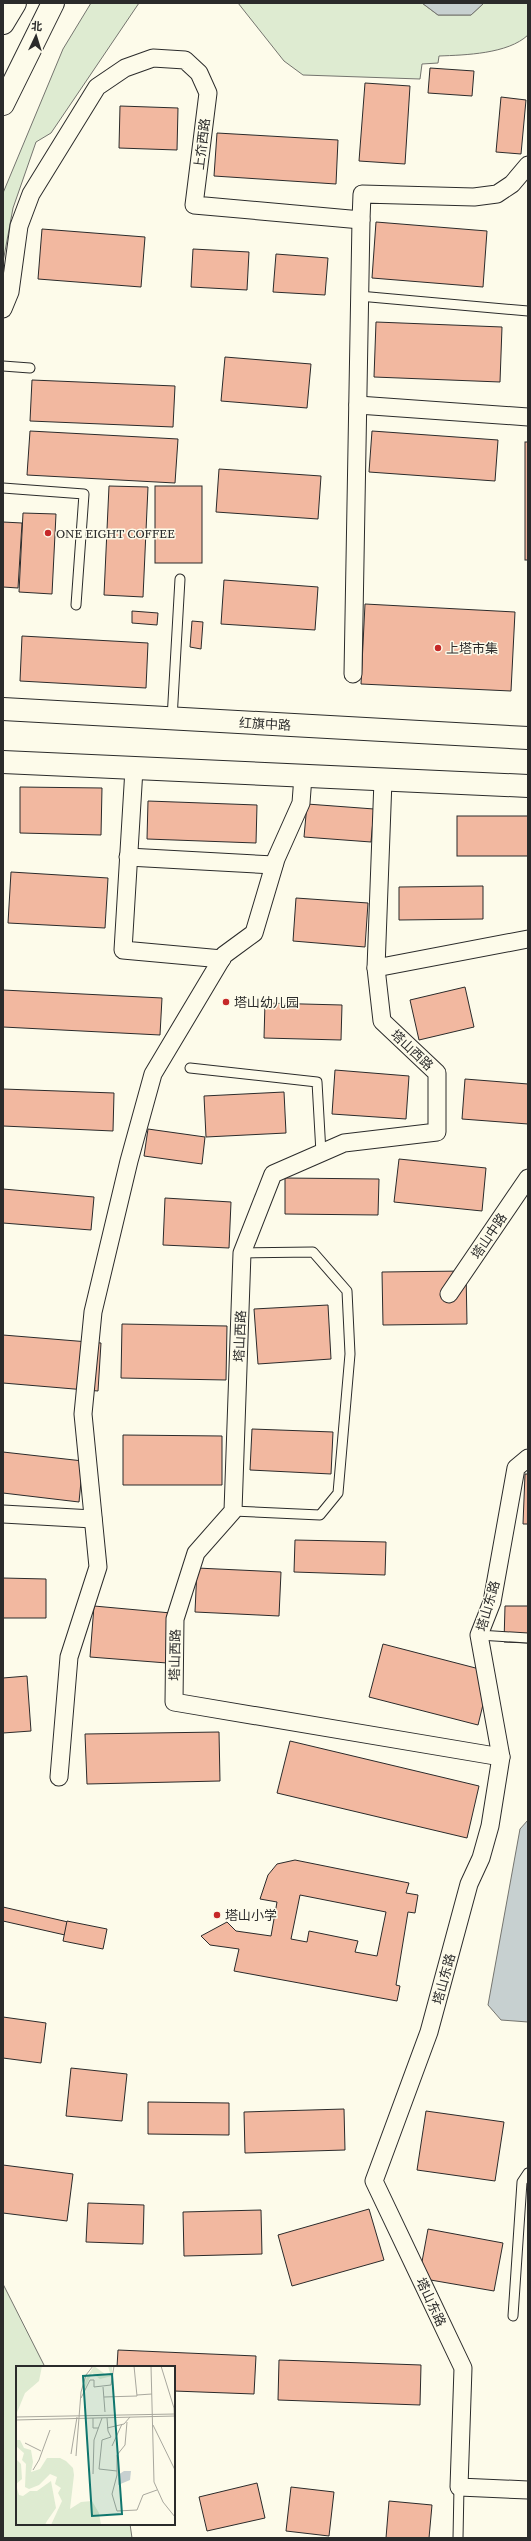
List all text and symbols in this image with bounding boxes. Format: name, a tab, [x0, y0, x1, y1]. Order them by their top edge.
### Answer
north arrow	[16, 16, 56, 56]
text: 北	[31, 19, 43, 34]
street label: 上夼西路	[190, 117, 214, 171]
place label: ONE EIGHT COFFEE	[56, 525, 175, 542]
marker: ONE EIGHT COFFEE	[43, 528, 53, 538]
place label: 上塔市集	[446, 640, 498, 657]
marker: 上塔市集	[433, 643, 443, 653]
street label: 红旗中路	[239, 714, 291, 734]
place label: 塔山幼儿园	[234, 994, 299, 1011]
marker: 塔山幼儿园	[221, 997, 231, 1007]
street label: 塔山西路	[387, 1026, 437, 1074]
street label: 塔山中路	[467, 1210, 511, 1262]
street label: 塔山西路	[231, 1310, 249, 1362]
street label: 塔山东路	[473, 1579, 503, 1633]
street label: 塔山西路	[166, 1629, 184, 1681]
place label: 塔山小学	[225, 1907, 277, 1924]
marker: 塔山小学	[212, 1910, 222, 1920]
street label: 塔山东路	[429, 1952, 459, 2006]
street label: 塔山东路	[412, 2275, 450, 2329]
inset map	[16, 2366, 175, 2525]

